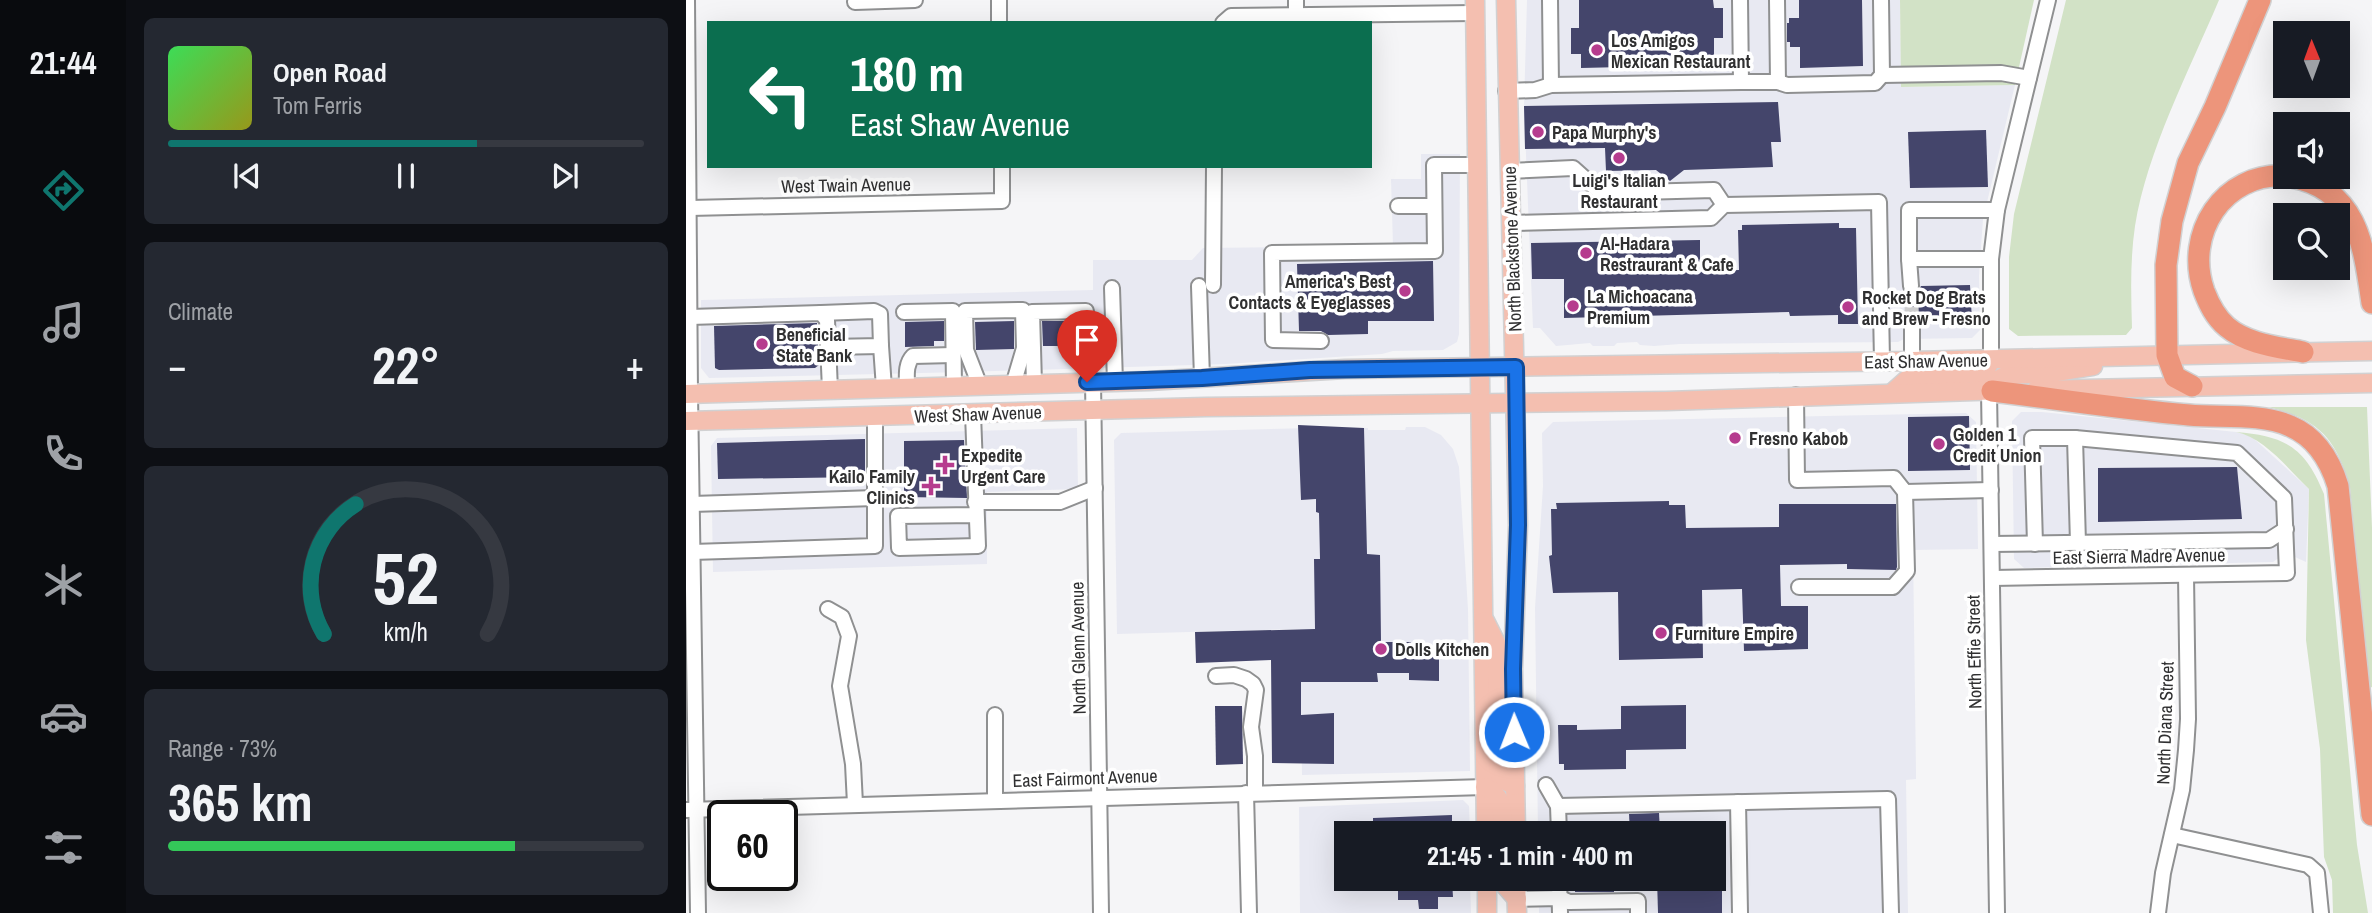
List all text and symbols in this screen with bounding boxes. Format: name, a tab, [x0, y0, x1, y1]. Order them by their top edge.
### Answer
north arrow	[2273, 21, 2350, 98]
map controls	[2273, 21, 2350, 280]
place label: Los Amigos Mexican Restaurant	[1611, 28, 1751, 74]
text: 180 m	[850, 40, 964, 106]
text: 21:44	[29, 41, 97, 84]
marker: Los Amigos Mexican Restaurant	[1589, 42, 1605, 58]
icon: left	[735, 49, 826, 140]
text: Open Road	[273, 55, 387, 90]
text: Tom Ferris	[273, 90, 362, 121]
text: East Shaw Avenue	[850, 103, 1070, 146]
button: sound	[2273, 112, 2350, 189]
place label: Papa Murphy's	[1552, 120, 1656, 145]
marker: Papa Murphy's	[1530, 124, 1546, 140]
marker: Luigi's Italian Restaurant	[1611, 150, 1627, 166]
icon: previous	[228, 157, 266, 195]
icon: pause	[387, 157, 425, 195]
icon: next	[546, 157, 584, 195]
icon: directions	[39, 166, 88, 215]
street label: North Blackstone Avenue	[1497, 166, 1527, 332]
place label: Luigi's Italian Restaurant	[1572, 168, 1666, 214]
street label: West Twain Avenue	[781, 171, 911, 199]
button: search	[2273, 203, 2350, 280]
place label: Al-Hadara Restraurant & Cafe	[1600, 231, 1734, 277]
marker: Al-Hadara Restraurant & Cafe	[1578, 245, 1594, 261]
place label: America's Best Contacts & Eyeglasses	[1229, 269, 1391, 315]
marker: America's Best Contacts & Eyeglasses	[1397, 283, 1413, 299]
place label: La Michoacana Premium	[1587, 284, 1694, 330]
place label: Rocket Dog Brats and Brew - Fresno	[1862, 285, 1991, 331]
text: Climate	[168, 296, 233, 327]
icon: music	[39, 298, 88, 347]
marker: La Michoacana Premium	[1565, 298, 1581, 314]
marker: Rocket Dog Brats and Brew - Fresno	[1840, 299, 1856, 315]
pin	[1057, 310, 1117, 382]
icon: arrive	[1068, 321, 1106, 359]
place label: Beneficial State Bank	[776, 322, 853, 368]
text: 22°	[372, 330, 440, 400]
marker: Beneficial State Bank	[754, 336, 770, 352]
text: −	[168, 340, 186, 391]
text: +	[626, 340, 644, 391]
street label: East Shaw Avenue	[1864, 347, 1988, 375]
street label: West Shaw Avenue	[914, 399, 1042, 429]
place label: Golden 1 Credit Union	[1953, 422, 2042, 468]
place label: Fresno Kabob	[1749, 426, 1848, 451]
icon: phone	[39, 429, 88, 478]
marker: Fresno Kabob	[1727, 430, 1743, 446]
marker: Golden 1 Credit Union	[1931, 436, 1947, 452]
place label: Expedite Urgent Care	[961, 443, 1045, 489]
marker: Expedite Urgent Care	[935, 455, 955, 475]
place label: Kailo Family Clinics	[829, 464, 916, 510]
marker: Kailo Family Clinics	[921, 476, 941, 496]
text: 52	[373, 530, 439, 628]
street label: East Sierra Madre Avenue	[2052, 542, 2226, 570]
icon: climate	[39, 560, 88, 609]
street label: North Glenn Avenue	[1064, 581, 1092, 715]
street label: North Effie Street	[1961, 595, 1987, 709]
text: km/h	[384, 615, 428, 649]
place label: Furniture Empire	[1675, 621, 1794, 646]
marker: Furniture Empire	[1653, 625, 1669, 641]
place label: Dolls Kitchen	[1395, 637, 1489, 662]
marker: Dolls Kitchen	[1373, 641, 1389, 657]
street label: North Diana Street	[2150, 661, 2180, 785]
icon: car	[39, 692, 88, 741]
position arrow	[1477, 695, 1551, 769]
text: Range · 73%	[168, 733, 277, 764]
street label: East Fairmont Avenue	[1012, 763, 1158, 793]
text: 365 km	[168, 767, 313, 837]
speed limit sign: 60	[707, 800, 798, 891]
icon: filters	[39, 823, 88, 872]
text: 21:45 · 1 min · 400 m	[1427, 838, 1633, 873]

